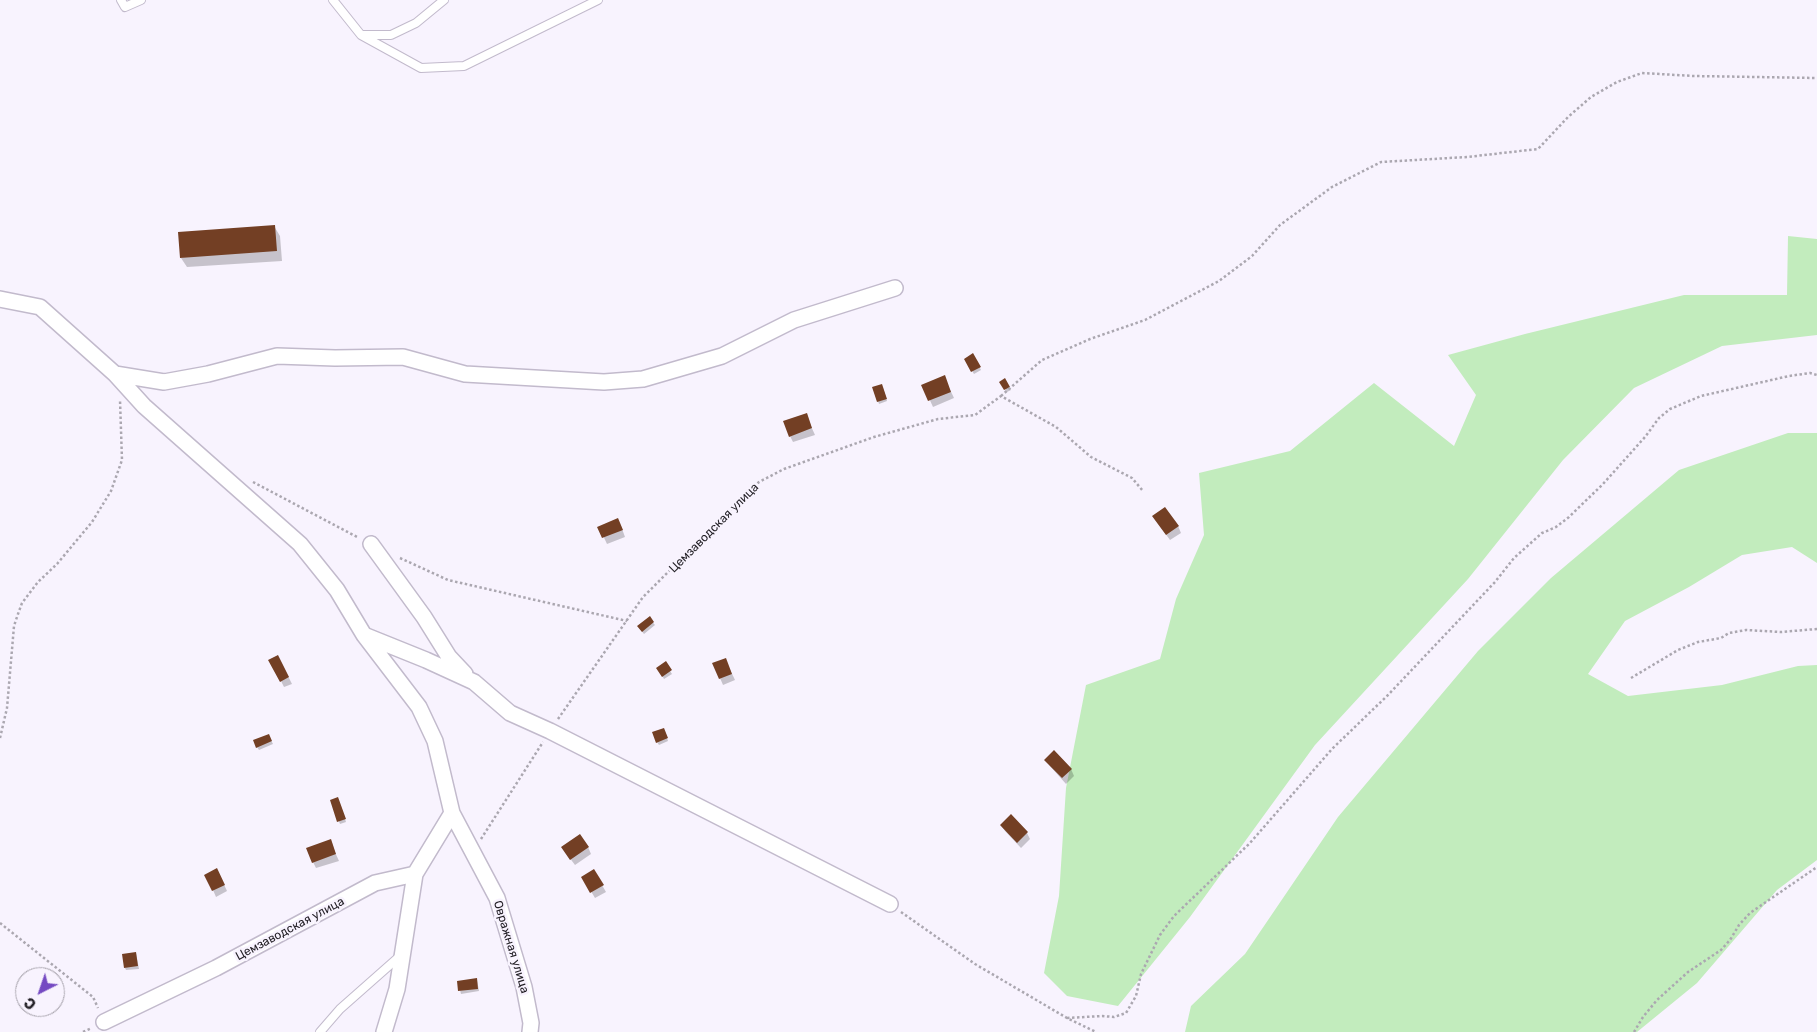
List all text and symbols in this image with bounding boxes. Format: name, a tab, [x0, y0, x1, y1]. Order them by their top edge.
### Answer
street label: Цемзаводская улица	[666, 480, 762, 576]
street label: Цемзаводская улица	[233, 894, 347, 964]
street label: Овражная улица	[490, 899, 532, 995]
north arrow	[15, 967, 65, 1017]
text: С	[21, 993, 40, 1013]

